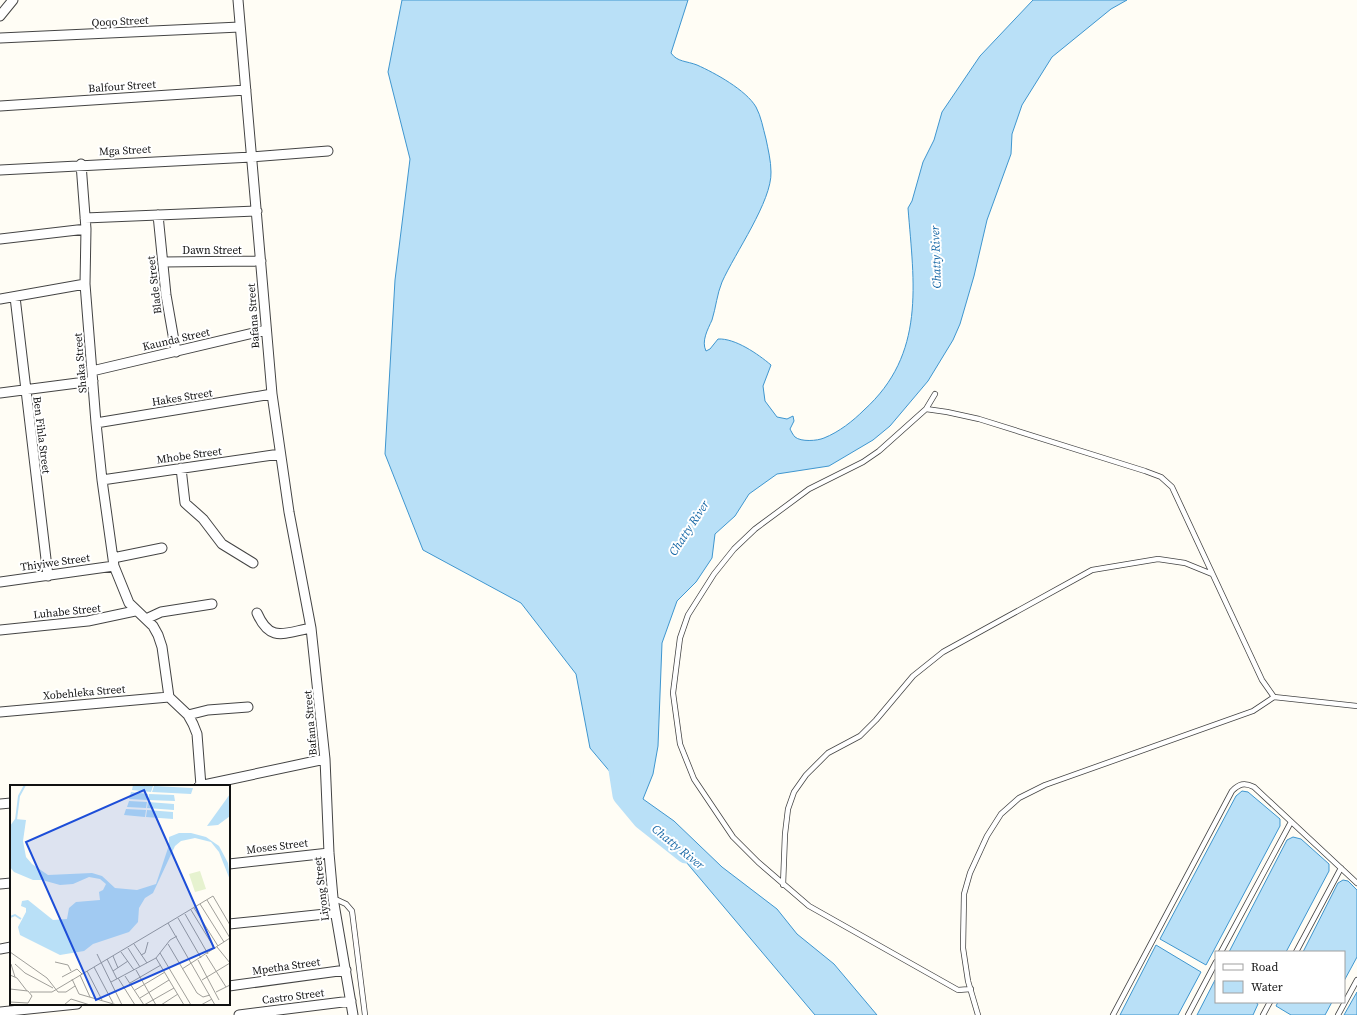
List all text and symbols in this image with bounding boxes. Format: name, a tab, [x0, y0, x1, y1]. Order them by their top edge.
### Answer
street label: Qoqo Street	[91, 12, 149, 30]
street label: Balfour Street	[88, 77, 157, 96]
street label: Mga Street	[99, 142, 152, 159]
water label: Chatty River	[927, 224, 945, 289]
street label: Dawn Street	[182, 243, 242, 258]
street label: Blade Street	[143, 255, 166, 315]
street label: Bafana Street	[244, 282, 263, 349]
street label: Kaunda Street	[141, 324, 212, 355]
street label: Shaka Street	[70, 332, 91, 394]
street label: Hakes Street	[151, 385, 214, 410]
street label: Ben Fihla Street	[29, 396, 54, 475]
street label: Mhobe Street	[156, 443, 223, 467]
water label: Chatty River	[665, 496, 713, 559]
street label: Thiyiwe Street	[19, 550, 91, 575]
street label: Luhabe Street	[33, 600, 102, 623]
street label: Xobehleka Street	[42, 681, 126, 704]
street label: Bafana Street	[300, 689, 321, 756]
inset map	[10, 785, 230, 1005]
water label: Chatty River	[649, 821, 708, 874]
street label: Moses Street	[245, 835, 309, 858]
street label: Liyong Street	[310, 856, 333, 922]
legend	[1215, 951, 1345, 1003]
street label: Mpetha Street	[251, 954, 321, 979]
text: Road	[1251, 959, 1278, 975]
text: Water	[1251, 979, 1283, 995]
street label: Castro Street	[261, 985, 325, 1008]

